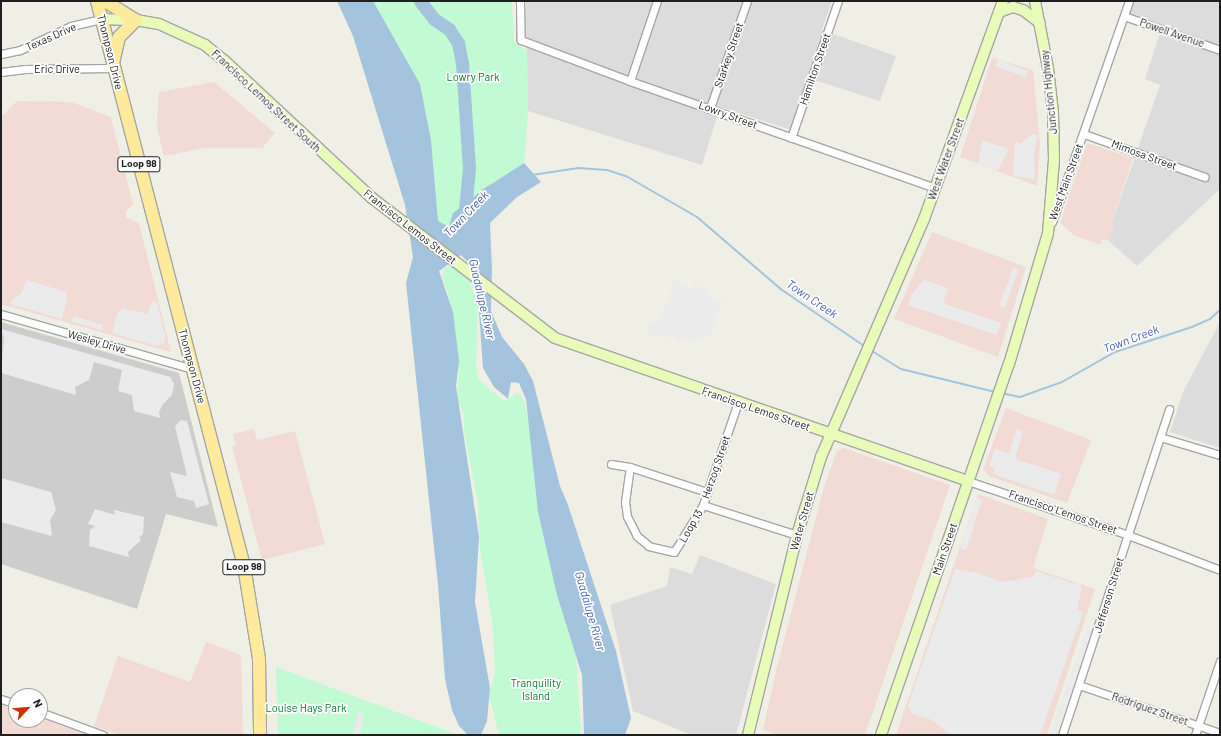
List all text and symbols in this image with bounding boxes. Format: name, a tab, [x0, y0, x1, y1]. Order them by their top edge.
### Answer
street label: Thompson Drive	[94, 13, 126, 91]
street label: Powell Avenue	[1138, 16, 1206, 50]
street label: Texas Drive	[24, 20, 78, 54]
street label: Starkey Street	[712, 21, 746, 89]
street label: Hamilton Street	[797, 31, 833, 107]
street label: Francisco Lemos Street South	[209, 47, 323, 155]
street label: Junction Highway	[1038, 49, 1060, 135]
street label: Eric Drive	[34, 62, 80, 76]
park label: Lowry Park	[446, 70, 500, 84]
street label: Lowry Street	[697, 98, 759, 132]
street label: West Water Street	[925, 116, 967, 202]
street label: Mimosa Street	[1109, 137, 1179, 173]
street label: West Main Street	[1046, 142, 1086, 222]
road number: Loop 98	[117, 156, 161, 172]
street label: Francisco Lemos Street	[361, 187, 459, 267]
water label: Town Creek	[441, 188, 491, 240]
water label: Guadalupe River	[466, 257, 498, 341]
water label: Town Creek	[784, 277, 840, 321]
water label: Town Creek	[1101, 322, 1161, 356]
street label: Wesley Drive	[66, 327, 128, 357]
street label: Thompson Drive	[176, 327, 208, 405]
street label: Francisco Lemos Street	[700, 384, 812, 434]
street label: Herzog Street	[699, 434, 733, 500]
street label: Francisco Lemos Street	[1007, 487, 1119, 537]
street label: Water Street	[787, 490, 817, 552]
street label: Loop 13	[676, 507, 706, 545]
street label: Main Street	[930, 521, 960, 577]
street label: Jefferson Street	[1091, 555, 1127, 635]
road number: Loop 98	[222, 559, 266, 575]
water label: Guadalupe River	[572, 570, 608, 652]
park label: Tranquility Island	[511, 677, 561, 703]
north arrow	[8, 688, 48, 728]
street label: Rodriguez Street	[1110, 690, 1190, 728]
text: N	[31, 697, 46, 709]
park label: Louise Hays Park	[266, 701, 346, 715]

